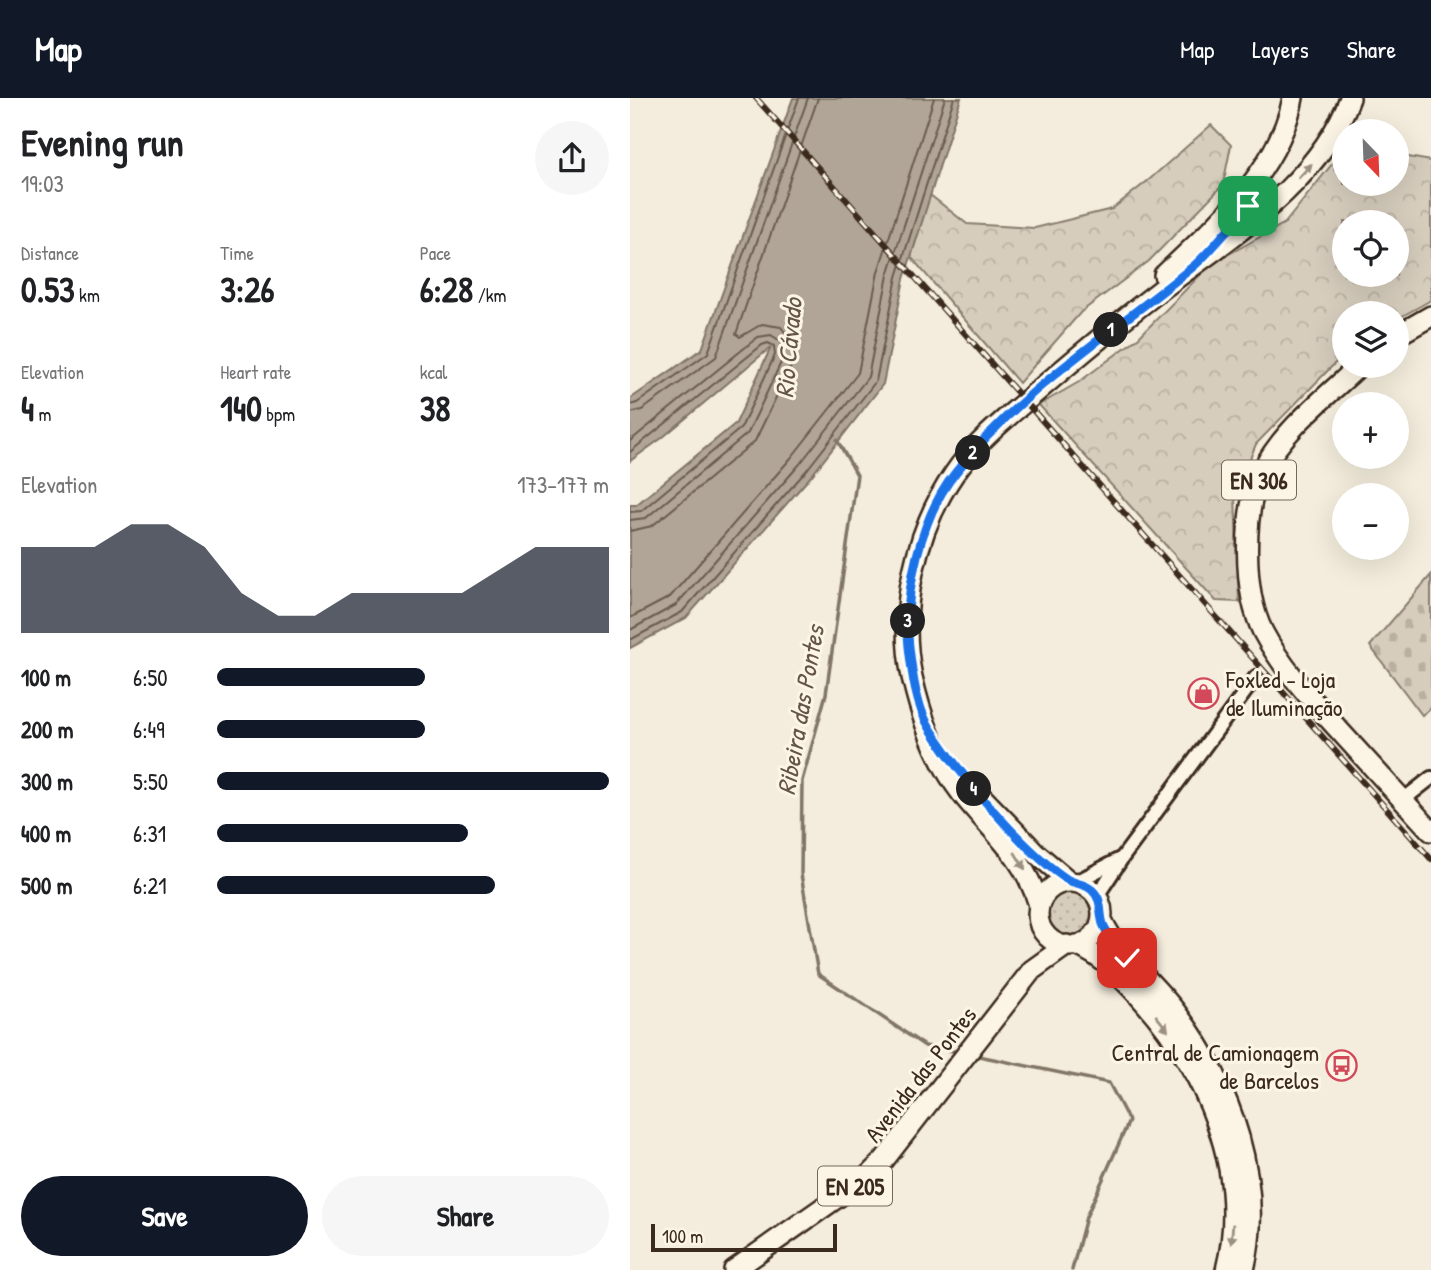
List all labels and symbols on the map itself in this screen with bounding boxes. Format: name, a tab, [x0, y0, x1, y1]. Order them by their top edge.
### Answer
north arrow	[1332, 119, 1409, 196]
one-way arrow	[1296, 163, 1312, 180]
pin	[1218, 176, 1278, 236]
water label: Rio Cávado	[766, 294, 810, 399]
pin: 1	[1093, 313, 1128, 348]
pin: 2	[956, 436, 990, 470]
road number: EN 306	[1222, 460, 1296, 500]
pin: 3	[890, 603, 926, 638]
water label: Ribeira das Pontes	[768, 621, 832, 797]
place label: Foxled - Loja de Iluminação	[1225, 663, 1343, 723]
shop icon: Foxled - Loja de Iluminação	[1186, 676, 1220, 710]
pin: 4	[956, 772, 992, 806]
one-way arrow	[1013, 852, 1026, 871]
pin	[1097, 928, 1157, 988]
street label: Avenida das Pontes	[857, 1000, 983, 1148]
one-way arrow	[1154, 1014, 1169, 1031]
place label: Central de Camionagem de Barcelos	[1111, 1036, 1319, 1096]
bus stop icon: Central de Camionagem de Barcelos	[1325, 1049, 1359, 1083]
road number: EN 205	[818, 1166, 892, 1205]
scale bar	[651, 1221, 836, 1253]
one-way arrow	[1226, 1223, 1237, 1245]

